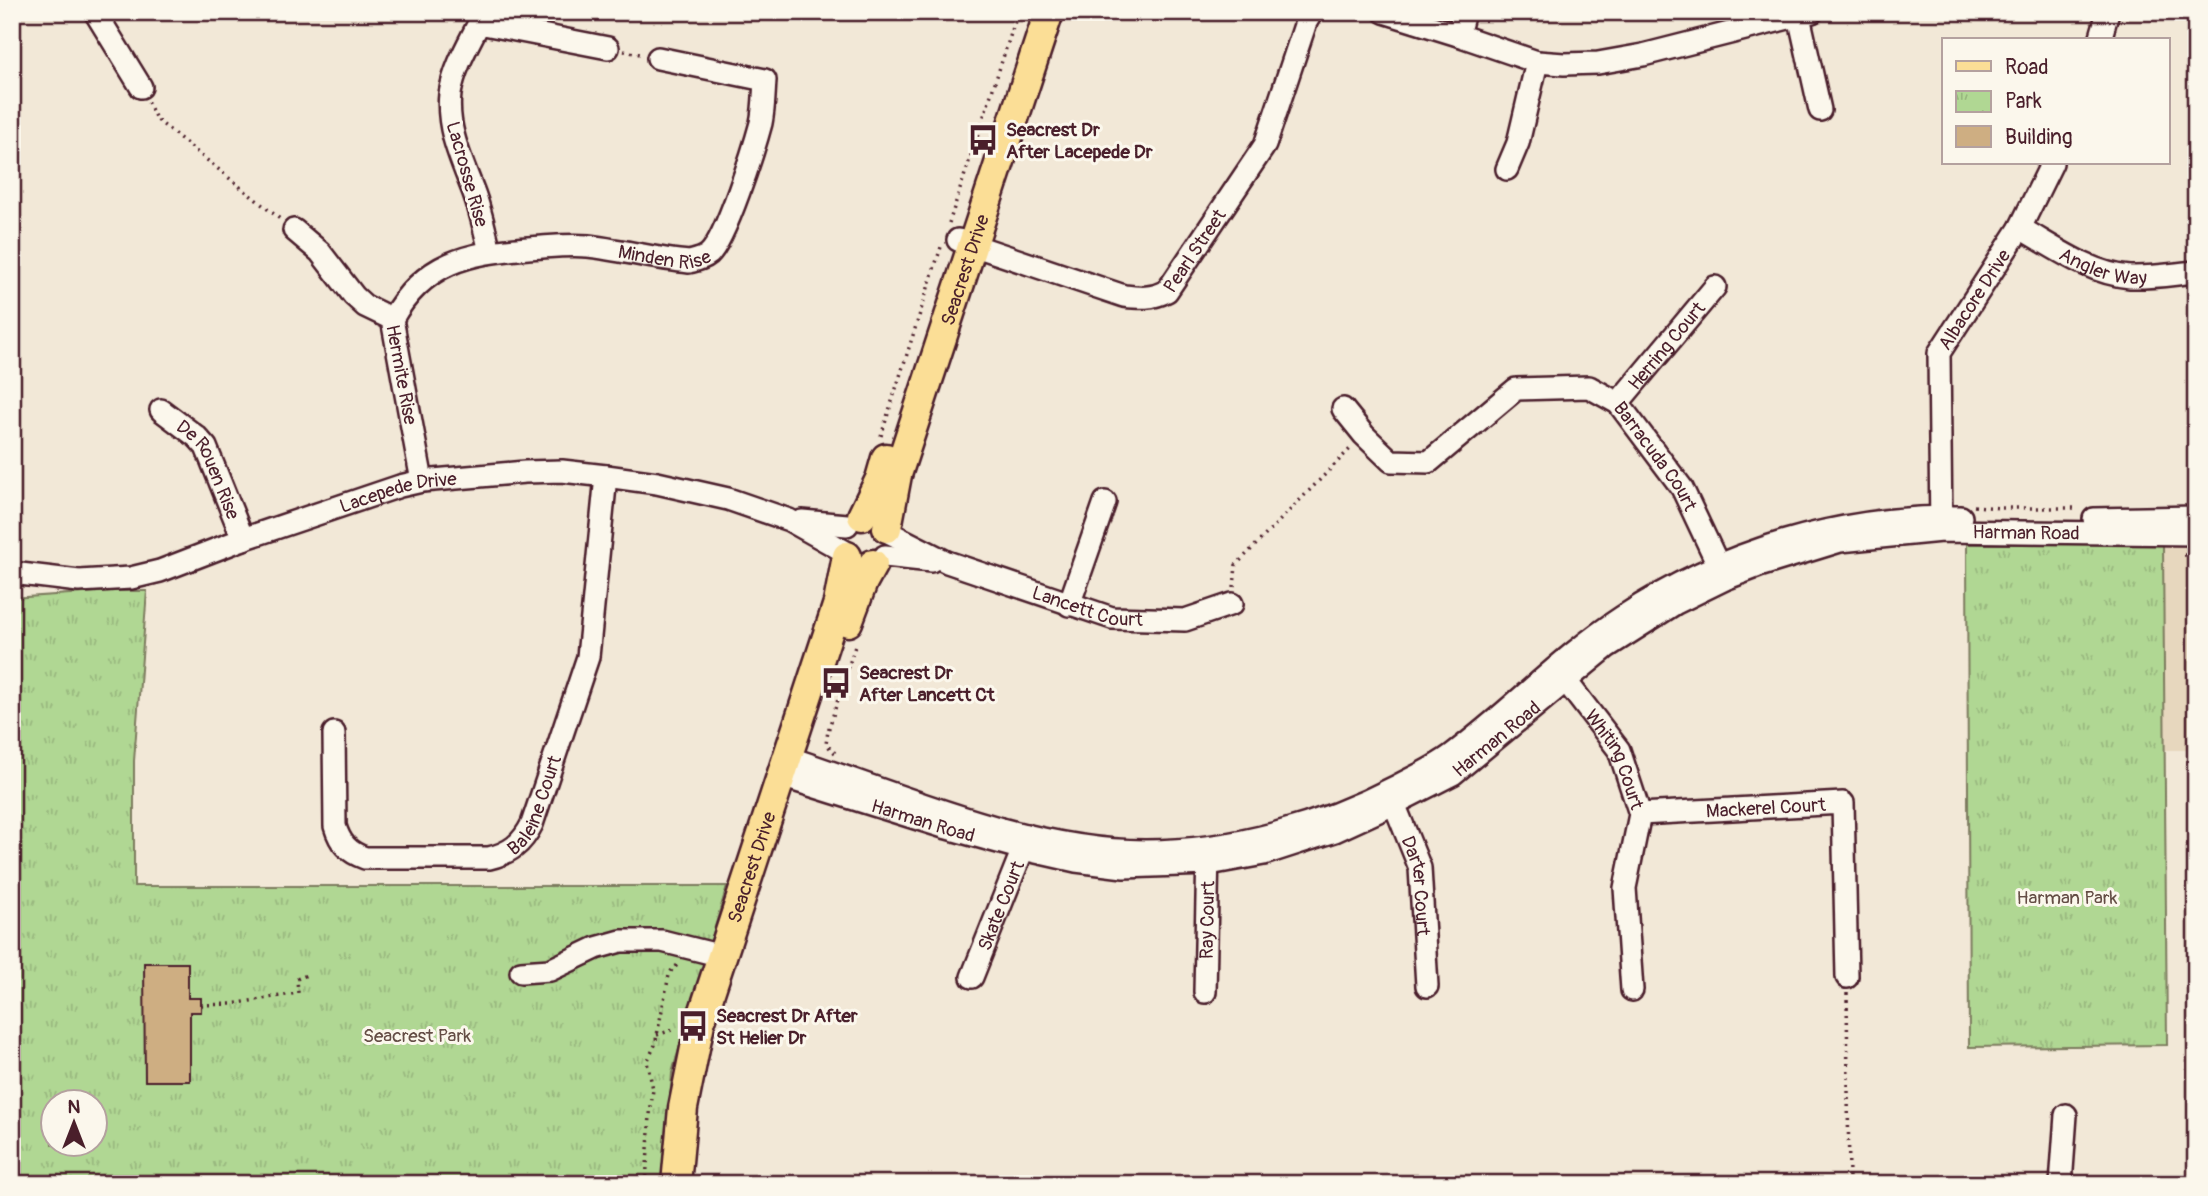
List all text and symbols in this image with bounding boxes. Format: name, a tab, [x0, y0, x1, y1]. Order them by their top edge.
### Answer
legend	[1942, 38, 2170, 164]
text: Road	[2005, 54, 2049, 81]
text: Park	[2005, 88, 2042, 115]
place label: Seacrest Dr After Lacepede Dr	[1006, 118, 1153, 164]
street label: Lacrosse Rise	[441, 119, 494, 230]
bus stop icon: Seacrest Dr After Lacepede Dr	[966, 123, 1000, 157]
text: Building	[2005, 124, 2072, 151]
street label: Pearl Street	[1158, 204, 1232, 298]
street label: Seacrest Drive	[936, 211, 995, 329]
street label: Minden Rise	[616, 240, 716, 275]
street label: Angler Way	[2055, 243, 2147, 290]
street label: Albacore Drive	[1933, 244, 2016, 355]
street label: Herring Court	[1623, 297, 1711, 395]
street label: Hermite Rise	[380, 323, 422, 427]
street label: Barracuda Court	[1608, 397, 1702, 515]
street label: De Rouen Rise	[171, 415, 245, 524]
street label: Lacepede Drive	[336, 467, 458, 519]
street label: Harman Road	[1972, 520, 2080, 546]
street label: Lancett Court	[1029, 581, 1144, 632]
place label: Seacrest Dr After Lancett Ct	[859, 661, 996, 707]
bus stop icon: Seacrest Dr After Lancett Ct	[819, 666, 853, 700]
street label: Harman Road	[1448, 696, 1546, 783]
street label: Whiting Court	[1579, 705, 1649, 813]
street label: Baleine Court	[503, 752, 567, 861]
street label: Mackerel Court	[1705, 793, 1827, 823]
street label: Harman Road	[868, 794, 977, 848]
street label: Seacrest Drive	[723, 808, 782, 926]
street label: Darter Court	[1395, 833, 1435, 937]
street label: Skate Court	[973, 857, 1030, 954]
street label: Ray Court	[1195, 880, 1220, 959]
park label: Harman Park	[2017, 886, 2118, 910]
place label: Seacrest Dr After St Helier Dr	[716, 1004, 858, 1050]
bus stop icon: Seacrest Dr After St Helier Dr	[676, 1009, 710, 1043]
park label: Seacrest Park	[363, 1024, 471, 1048]
north arrow	[38, 1088, 108, 1158]
text: N	[68, 1095, 81, 1119]

